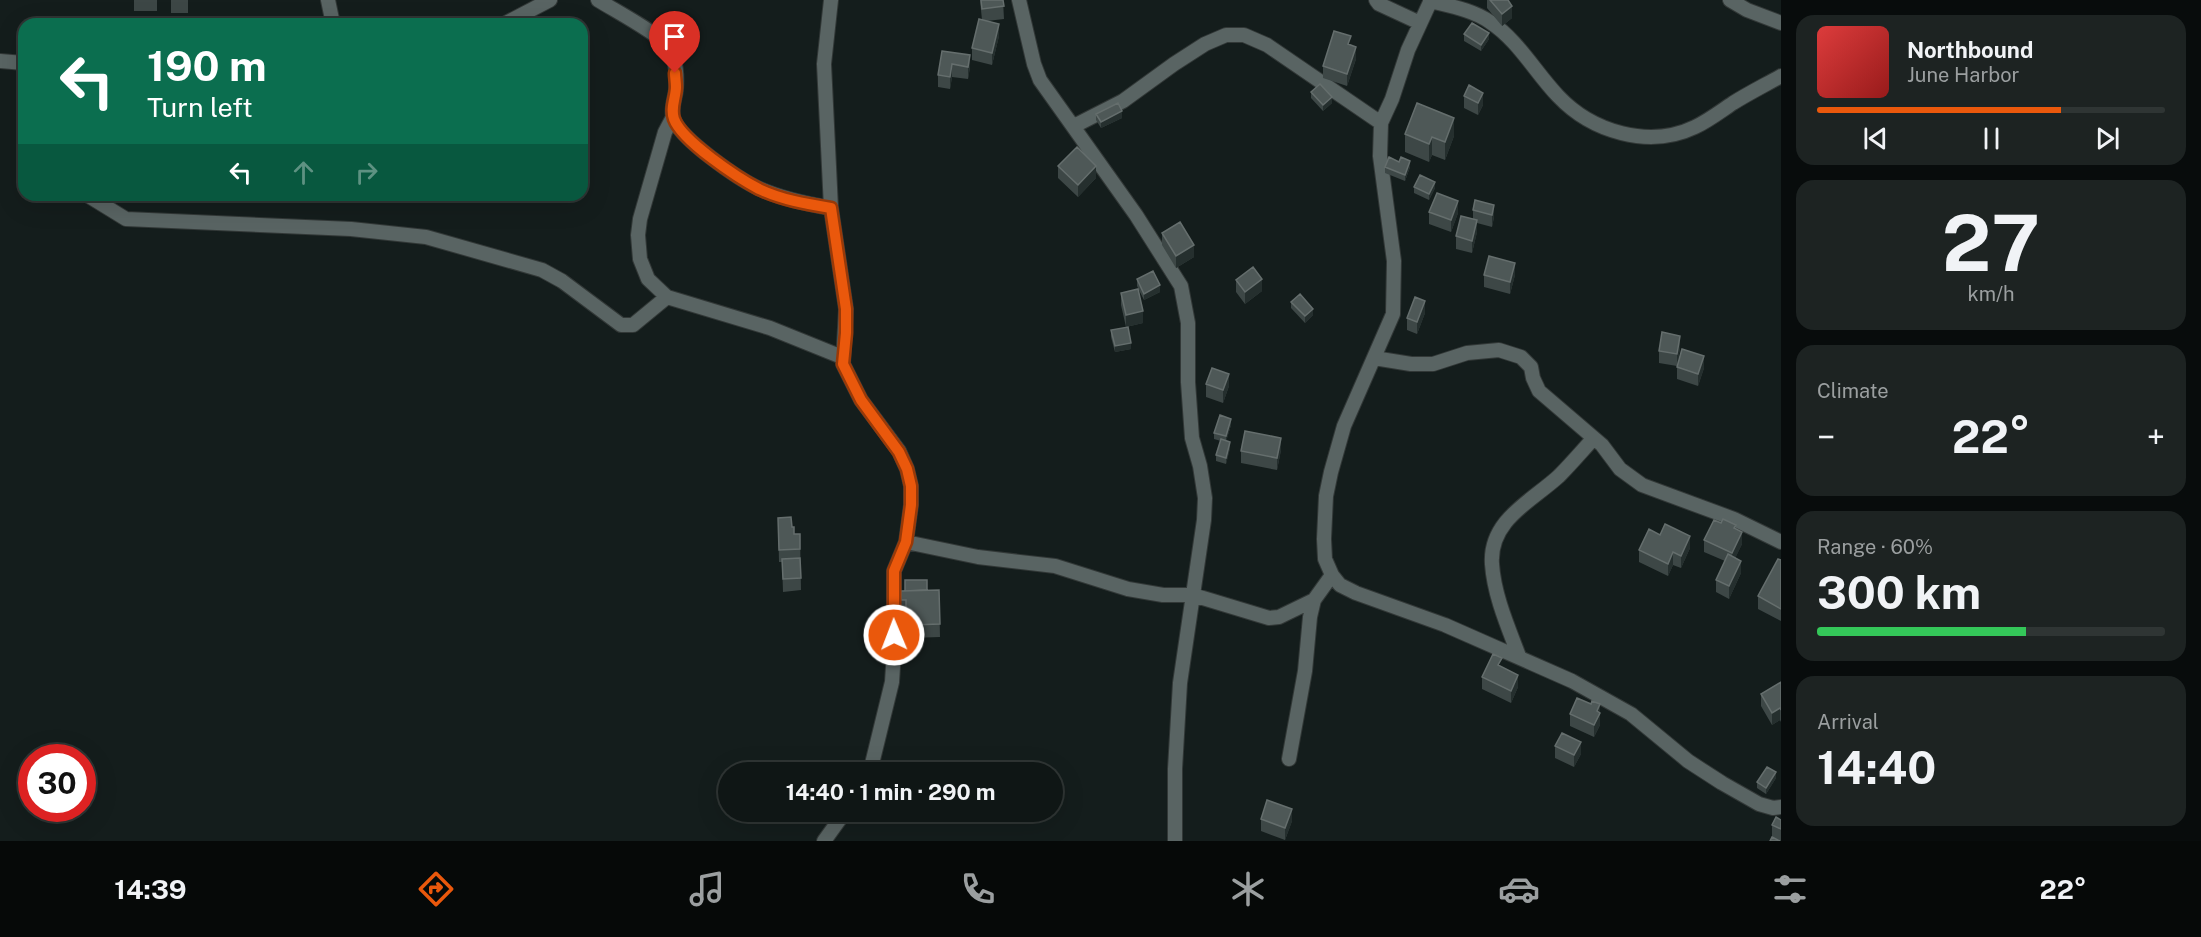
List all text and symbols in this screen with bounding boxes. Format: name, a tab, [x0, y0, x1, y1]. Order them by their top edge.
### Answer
pin	[649, 11, 700, 73]
icon: arrive	[658, 20, 691, 53]
text: Northbound	[1907, 37, 2033, 63]
text: 190 m	[147, 41, 267, 90]
icon: left	[48, 42, 126, 120]
text: June Harbor	[1907, 63, 2019, 87]
text: Turn left	[147, 91, 253, 123]
icon: previous	[1859, 122, 1892, 155]
icon: pause	[1975, 122, 2008, 155]
icon: next	[2091, 122, 2124, 155]
icon: left	[224, 156, 257, 189]
icon: ahead	[287, 156, 320, 189]
icon: right	[350, 156, 383, 189]
text: 27	[1942, 197, 2040, 289]
text: km/h	[1967, 282, 2015, 306]
text: Climate	[1817, 379, 1889, 403]
text: 22°	[1952, 410, 2030, 463]
text: −	[1817, 418, 1835, 456]
text: +	[2147, 418, 2165, 456]
text: Range · 60%	[1817, 535, 1933, 559]
text: 300 km	[1817, 566, 1981, 619]
position arrow	[862, 603, 926, 667]
text: Arrival	[1817, 710, 1879, 734]
text: 14:40	[1817, 741, 1936, 794]
speed limit sign: 30	[18, 744, 96, 822]
text: 14:40 · 1 min · 290 m	[786, 779, 995, 805]
icon: directions	[415, 868, 457, 910]
icon: music	[686, 868, 728, 910]
icon: phone	[957, 868, 999, 910]
icon: climate	[1227, 868, 1269, 910]
icon: car	[1498, 868, 1540, 910]
icon: filters	[1769, 868, 1811, 910]
text: 14:39	[114, 873, 187, 905]
text: 22°	[2039, 873, 2087, 905]

